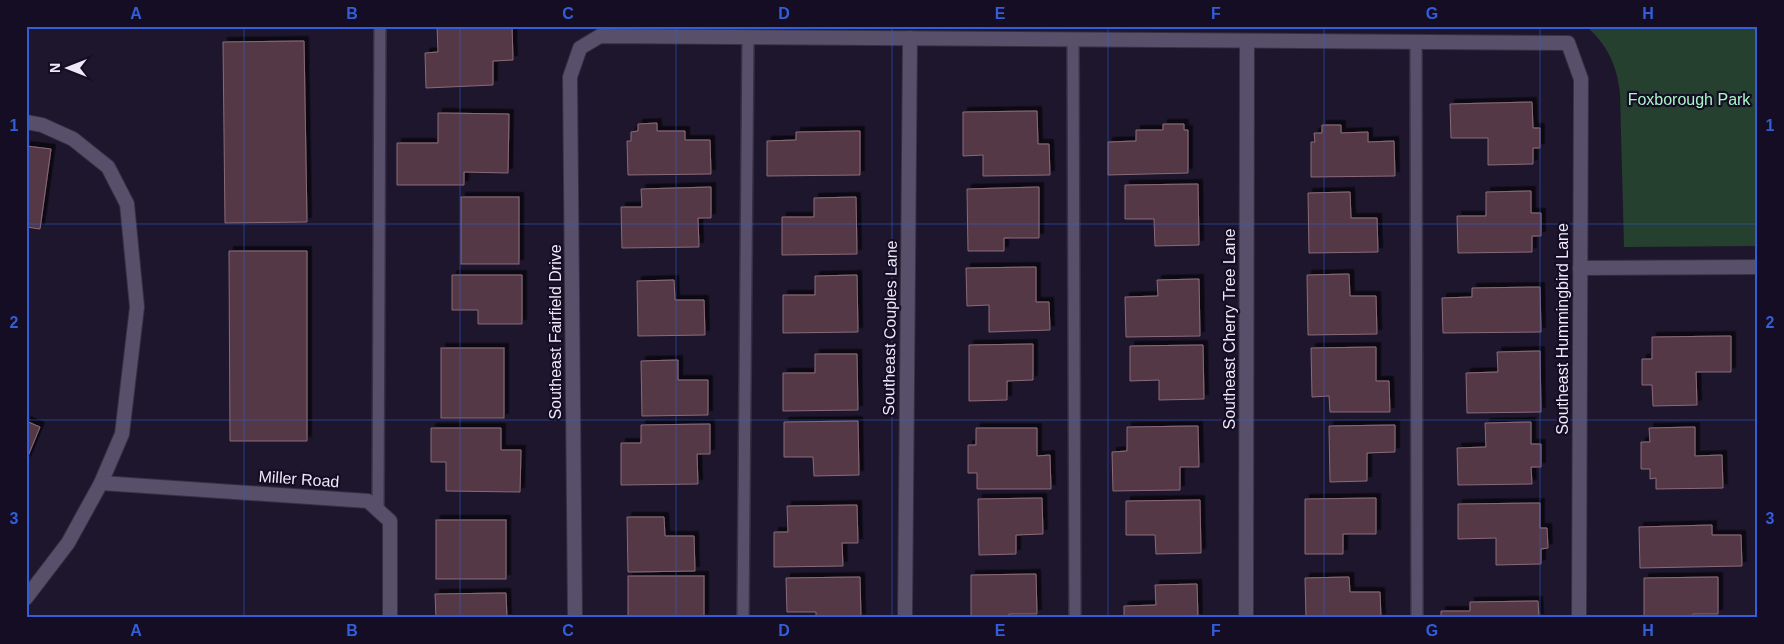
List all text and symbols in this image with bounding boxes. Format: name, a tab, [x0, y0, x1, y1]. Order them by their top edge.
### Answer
text: A	[130, 5, 142, 22]
text: B	[346, 5, 358, 22]
text: C	[562, 5, 574, 22]
text: D	[778, 5, 790, 22]
text: E	[995, 5, 1006, 22]
text: F	[1211, 5, 1221, 22]
text: G	[1426, 5, 1438, 22]
text: H	[1642, 5, 1654, 22]
north arrow	[42, 42, 92, 92]
text: N	[47, 63, 63, 73]
park label: Foxborough Park	[1628, 91, 1751, 108]
text: 1	[10, 117, 19, 134]
text: 1	[1766, 117, 1775, 134]
street label: Southeast Hummingbird Lane	[1554, 223, 1571, 435]
street label: Southeast Cherry Tree Lane	[1221, 228, 1238, 430]
street label: Southeast Couples Lane	[880, 240, 900, 416]
street label: Southeast Fairfield Drive	[547, 244, 564, 420]
text: 2	[10, 314, 19, 331]
text: 2	[1766, 314, 1775, 331]
street label: Miller Road	[258, 468, 340, 490]
text: 3	[10, 510, 19, 527]
text: 3	[1766, 510, 1775, 527]
text: A	[130, 622, 142, 639]
text: B	[346, 622, 358, 639]
text: C	[562, 622, 574, 639]
text: D	[778, 622, 790, 639]
text: E	[995, 622, 1006, 639]
text: F	[1211, 622, 1221, 639]
text: G	[1426, 622, 1438, 639]
text: H	[1642, 622, 1654, 639]

